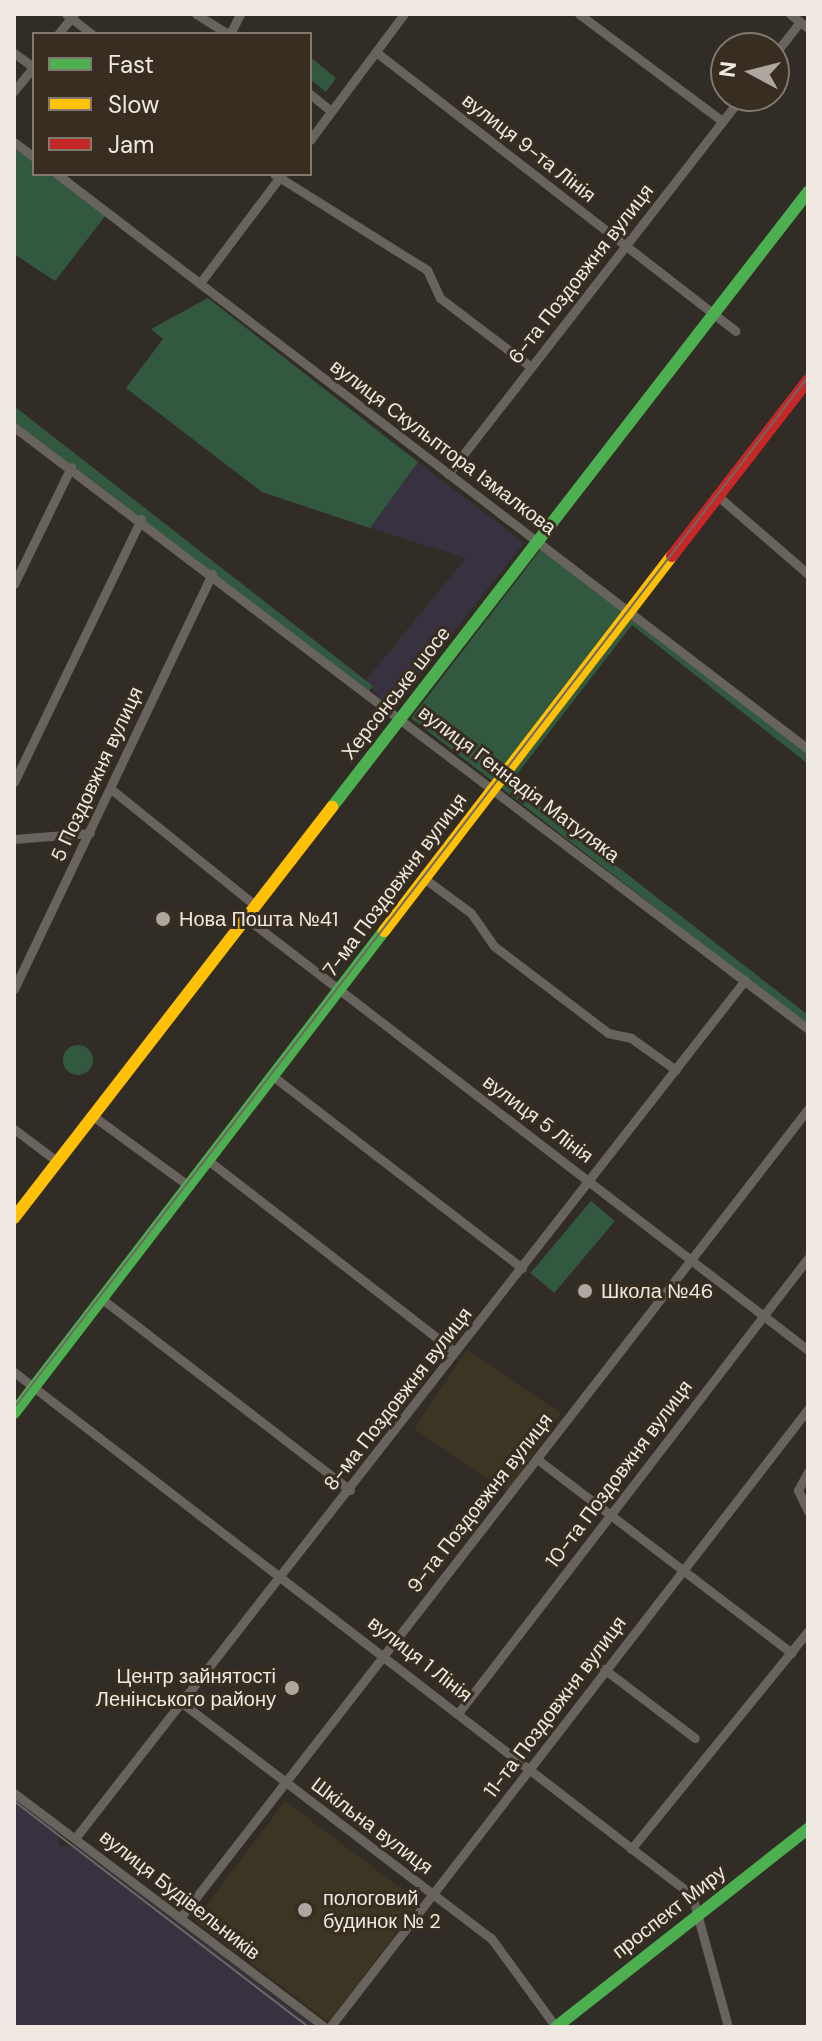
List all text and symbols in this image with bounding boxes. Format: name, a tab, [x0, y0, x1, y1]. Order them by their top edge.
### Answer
legend	[32, 32, 312, 176]
north arrow	[710, 32, 790, 112]
text: Fast	[108, 49, 154, 80]
text: N	[712, 60, 743, 79]
street label: вулиця 9-та Лінія	[457, 88, 601, 208]
text: Slow	[108, 89, 159, 120]
text: Jam	[108, 129, 154, 160]
street label: 6-та Поздовжня вулиця	[503, 179, 659, 369]
street label: вулиця Скульптора Ізмалкова	[325, 354, 561, 540]
street label: Херсонське шосе	[337, 622, 455, 764]
street label: 5 Поздовжня вулиця	[46, 683, 148, 865]
street label: вулиця Геннадія Матуляка	[414, 701, 624, 867]
street label: 7-ма Поздовжня вулиця	[318, 788, 472, 982]
place label: Нова Пошта №41	[179, 907, 338, 931]
marker: Нова Пошта №41	[154, 910, 172, 928]
street label: вулиця 5 Лінія	[478, 1070, 598, 1168]
place label: Школа №46	[601, 1279, 713, 1303]
marker: Школа №46	[576, 1282, 594, 1300]
street label: 8-ма Поздовжня вулиця	[319, 1303, 477, 1495]
street label: 10-та Поздовжня вулиця	[541, 1375, 697, 1573]
street label: 9-та Поздовжня вулиця	[402, 1408, 558, 1598]
street label: вулиця 1 Лінія	[363, 1611, 477, 1707]
street label: 11-та Поздовжня вулиця	[479, 1611, 631, 1803]
place label: Центр зайнятості Ленінського району	[96, 1664, 276, 1711]
marker: Центр зайнятості Ленінського району	[283, 1679, 301, 1697]
street label: Шкільна вулиця	[306, 1772, 438, 1880]
street label: вулиця Будівельників	[95, 1825, 265, 1965]
street label: проспект Миру	[608, 1860, 730, 1964]
place label: пологовий будинок № 2	[323, 1886, 441, 1933]
marker: пологовий будинок № 2	[294, 1899, 316, 1921]

